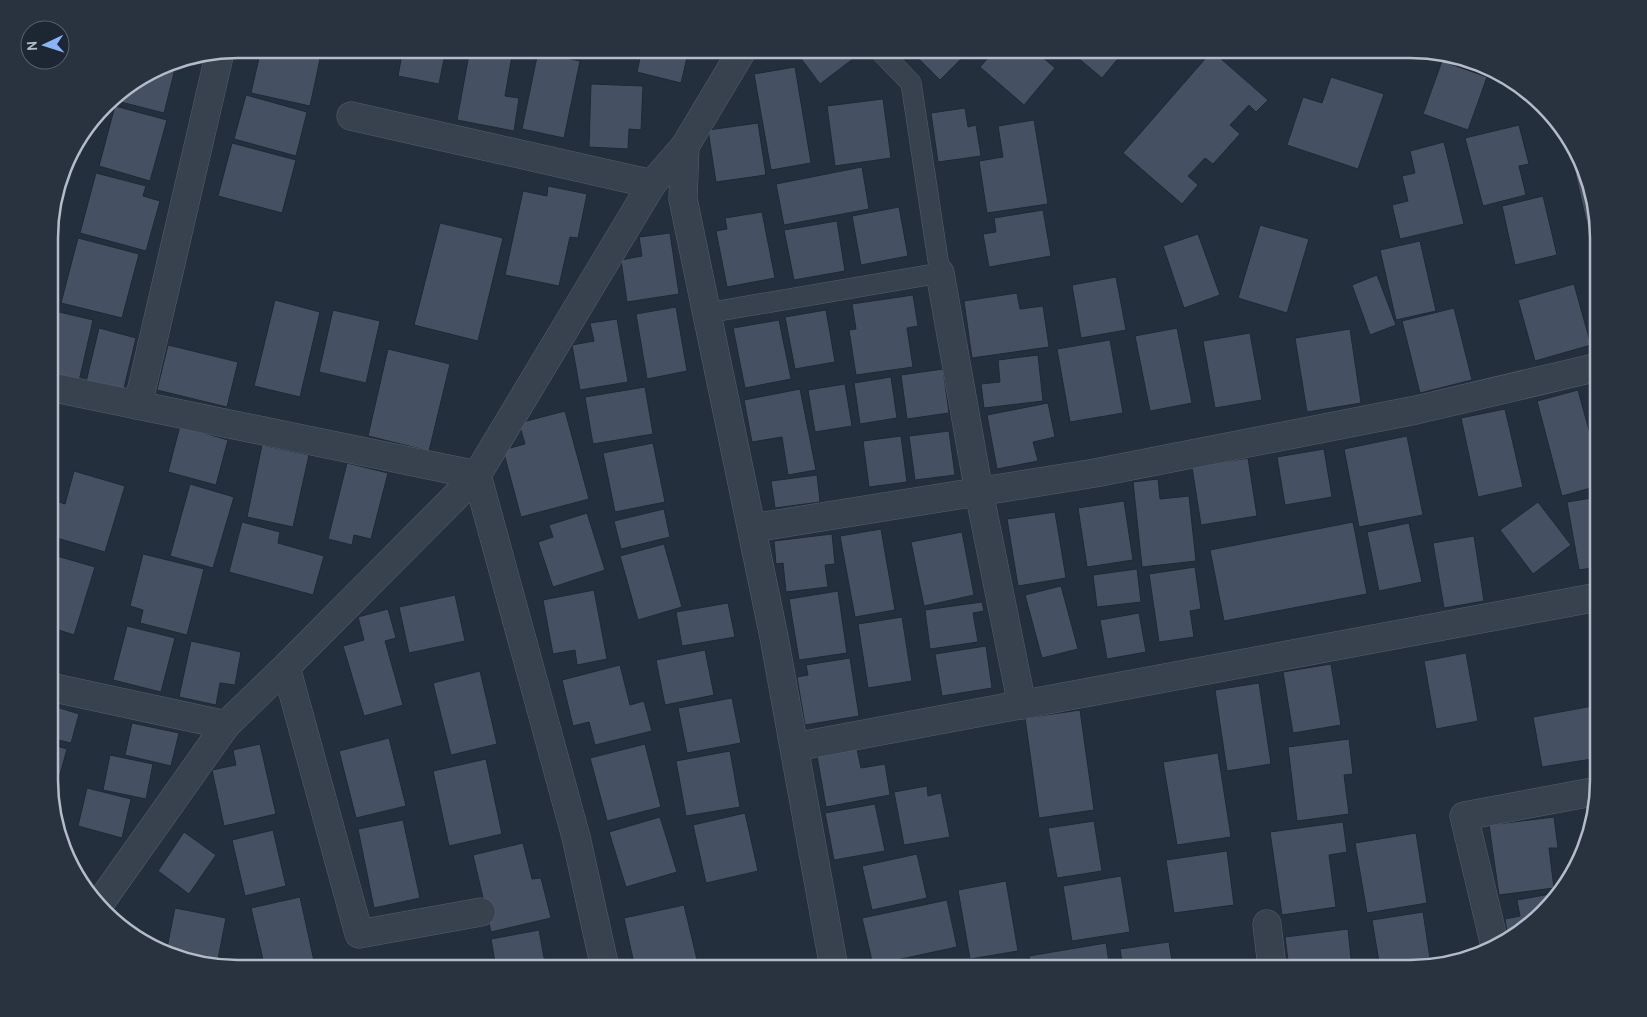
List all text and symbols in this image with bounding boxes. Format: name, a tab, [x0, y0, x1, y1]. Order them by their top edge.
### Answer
north arrow	[20, 20, 70, 70]
text: N	[23, 40, 41, 51]

